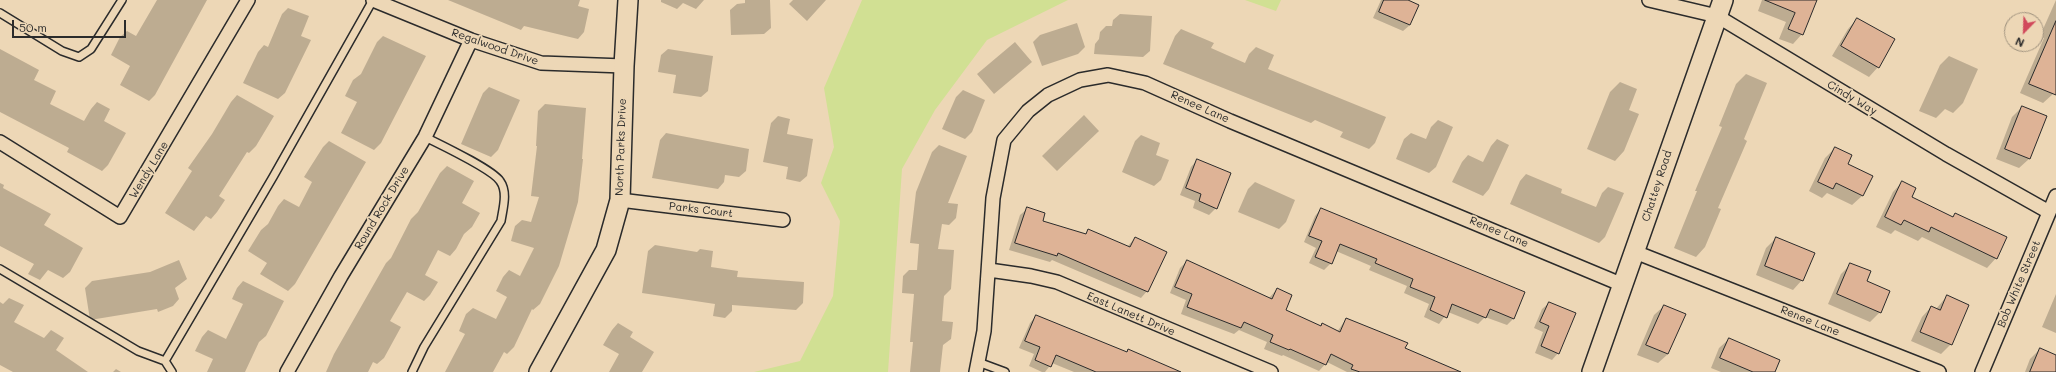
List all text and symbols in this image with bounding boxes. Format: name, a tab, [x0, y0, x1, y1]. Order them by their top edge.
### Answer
scale bar	[14, 12, 128, 38]
north arrow	[2004, 12, 2044, 52]
text: 50 m	[19, 19, 47, 35]
street label: Regalwood Drive	[450, 26, 540, 68]
text: N	[2013, 34, 2026, 51]
street label: Cindy Way	[1825, 78, 1879, 118]
street label: Renee Lane	[1169, 88, 1231, 126]
street label: North Parks Drive	[613, 98, 629, 196]
street label: Wendy Lane	[127, 139, 171, 201]
street label: Chattey Road	[1639, 149, 1675, 223]
street label: Round Rock Drive	[352, 164, 412, 252]
street label: Parks Court	[668, 200, 734, 220]
street label: Renee Lane	[1468, 214, 1530, 250]
street label: Bob White Street	[1995, 238, 2043, 330]
street label: East Lanett Drive	[1085, 289, 1177, 339]
street label: Renee Lane	[1778, 303, 1842, 339]

